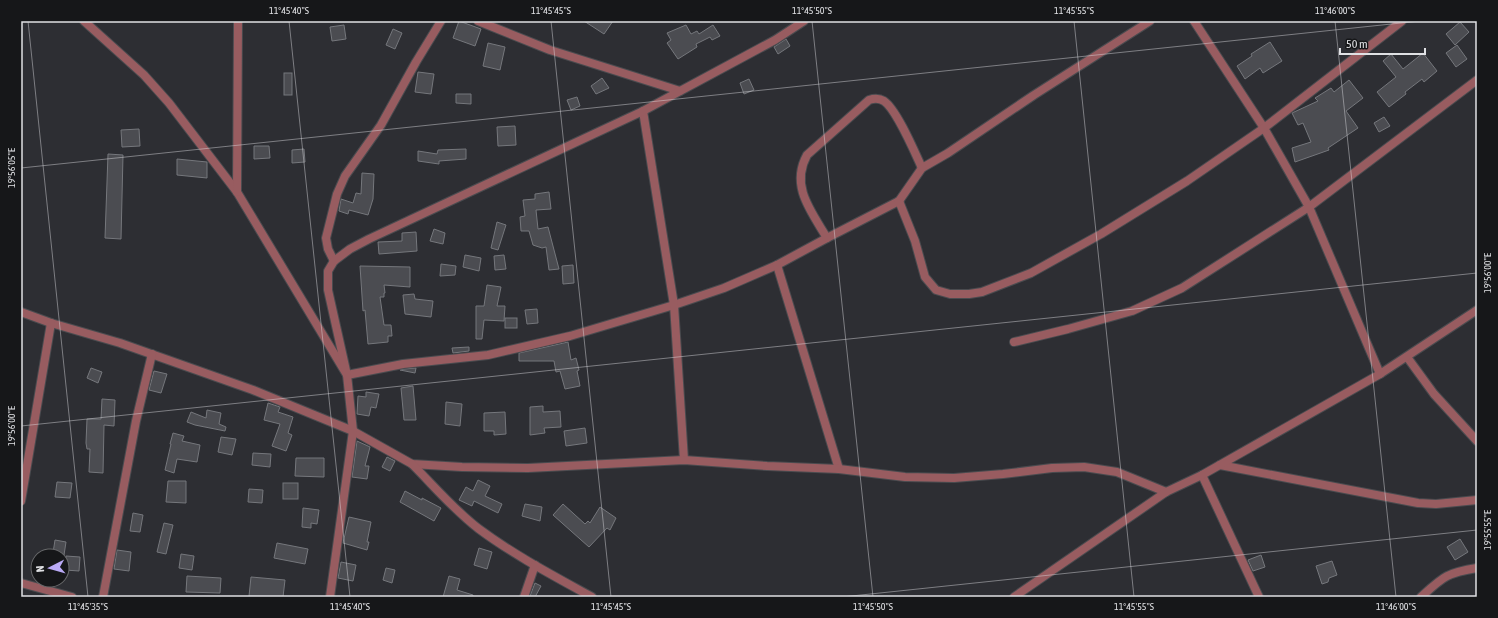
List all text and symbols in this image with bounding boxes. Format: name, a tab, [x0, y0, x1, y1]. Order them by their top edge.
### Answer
text: 11°45'40"S	[269, 5, 309, 16]
text: 11°45'45"S	[531, 5, 571, 16]
text: 11°45'50"S	[792, 5, 832, 16]
text: 11°45'55"S	[1054, 5, 1094, 16]
text: 11°46'00"S	[1315, 5, 1355, 16]
scale bar	[1340, 30, 1425, 56]
text: 50 m	[1346, 37, 1368, 51]
text: 19°56'05"E	[6, 147, 17, 188]
text: 19°56'00"E	[1482, 252, 1493, 293]
text: 19°56'00"E	[6, 405, 17, 446]
text: 19°55'55"E	[1482, 509, 1493, 550]
north arrow	[30, 548, 70, 588]
text: N	[34, 565, 46, 573]
text: 11°45'35"S	[68, 601, 108, 612]
text: 11°45'40"S	[330, 601, 370, 612]
text: 11°45'45"S	[591, 601, 631, 612]
text: 11°45'50"S	[853, 601, 893, 612]
text: 11°45'55"S	[1114, 601, 1154, 612]
text: 11°46'00"S	[1376, 601, 1416, 612]

